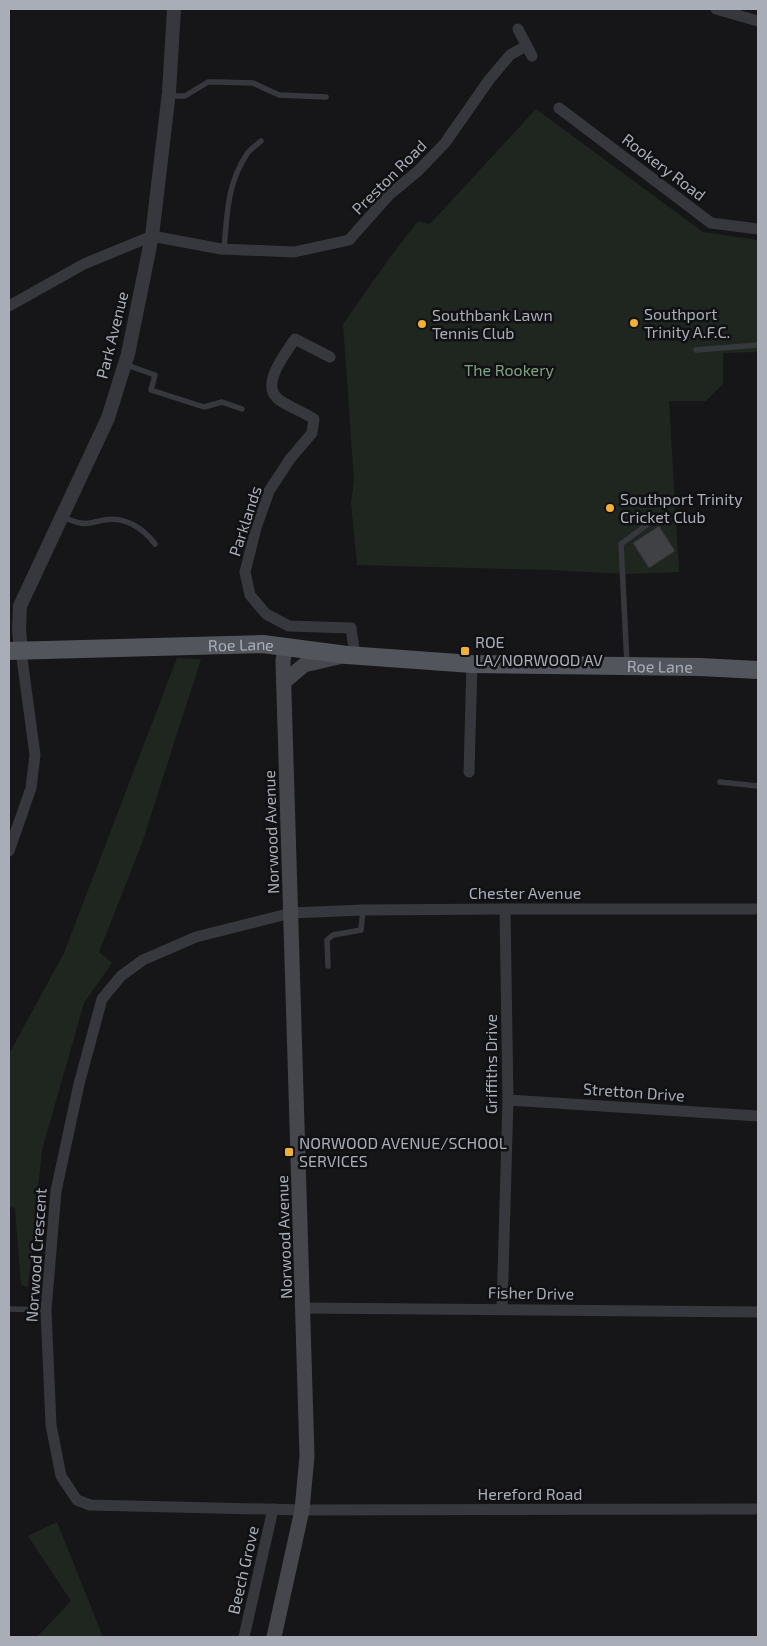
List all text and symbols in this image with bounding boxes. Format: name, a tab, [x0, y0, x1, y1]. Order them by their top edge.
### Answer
street label: Rookery Road	[619, 129, 710, 204]
street label: Preston Road	[348, 136, 430, 218]
street label: Park Avenue	[91, 289, 132, 381]
place label: Southport Trinity A.F.C.	[644, 304, 730, 341]
place label: Southbank Lawn Tennis Club	[432, 305, 553, 342]
marker: Southport Trinity A.F.C.	[628, 317, 640, 329]
marker: Southbank Lawn Tennis Club	[416, 318, 428, 330]
park label: The Rookery	[464, 360, 555, 379]
street label: Parklands	[224, 483, 265, 558]
place label: Southport Trinity Cricket Club	[620, 489, 743, 526]
marker: Southport Trinity Cricket Club	[604, 502, 616, 514]
place label: ROE LA/NORWOOD AV	[475, 632, 603, 669]
street label: Roe Lane	[208, 634, 275, 655]
marker: ROE LA/NORWOOD AV	[459, 645, 471, 657]
street label: Roe Lane	[627, 656, 693, 676]
street label: Norwood Avenue	[259, 770, 282, 894]
street label: Chester Avenue	[469, 883, 581, 902]
street label: Griffiths Drive	[481, 1014, 500, 1114]
street label: Stretton Drive	[583, 1078, 686, 1105]
place label: NORWOOD AVENUE/SCHOOL SERVICES	[299, 1133, 507, 1170]
marker: NORWOOD AVENUE/SCHOOL SERVICES	[283, 1146, 295, 1158]
street label: Norwood Avenue	[272, 1175, 295, 1299]
street label: Norwood Crescent	[21, 1187, 50, 1323]
street label: Fisher Drive	[488, 1282, 574, 1303]
street label: Hereford Road	[478, 1484, 582, 1503]
street label: Beech Grove	[223, 1524, 262, 1616]

